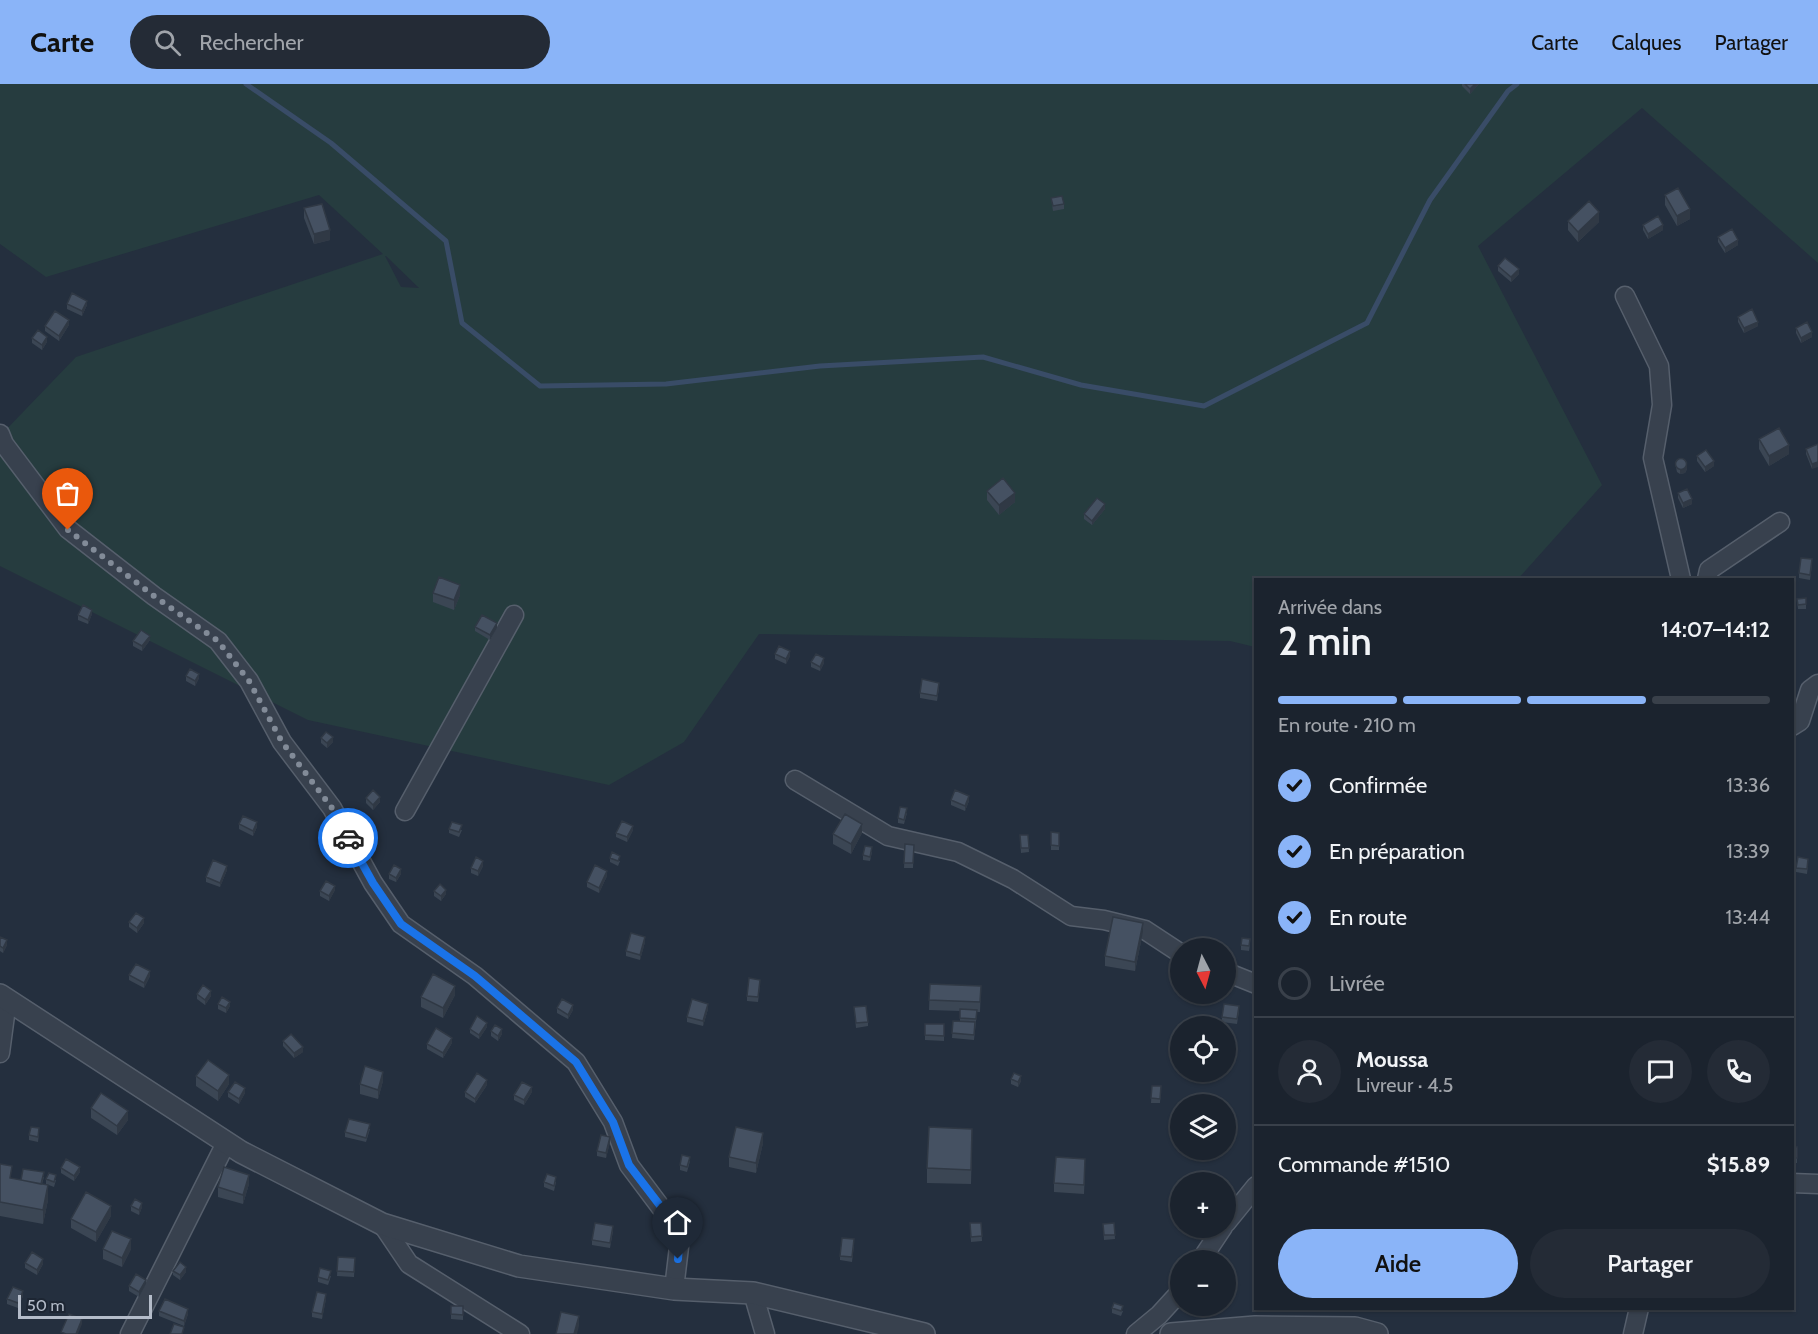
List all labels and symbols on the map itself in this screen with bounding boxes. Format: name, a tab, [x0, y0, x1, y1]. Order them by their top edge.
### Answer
pin	[42, 468, 93, 530]
courier	[318, 808, 378, 868]
north arrow	[1170, 938, 1236, 1004]
pin	[652, 1197, 703, 1259]
scale bar	[18, 1292, 152, 1320]

